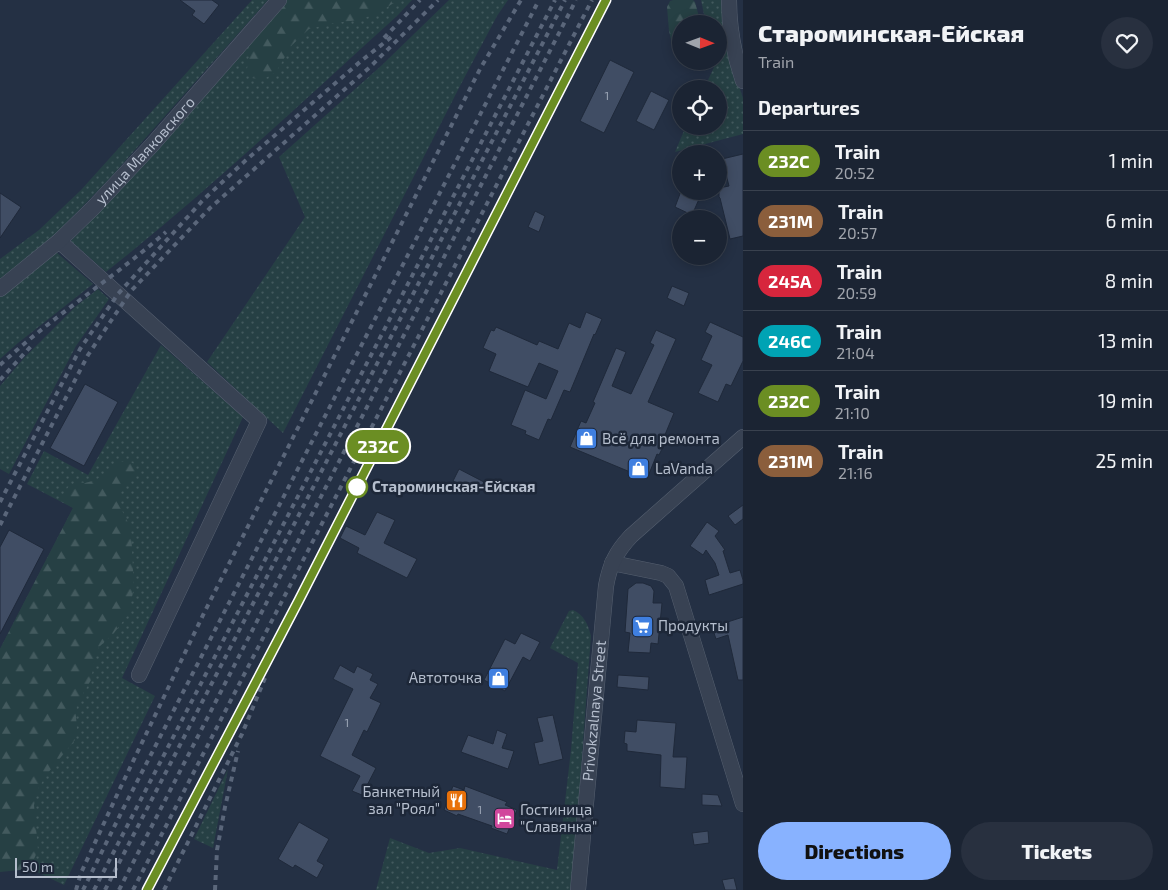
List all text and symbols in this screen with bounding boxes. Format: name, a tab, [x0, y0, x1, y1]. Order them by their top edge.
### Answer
north arrow	[672, 15, 728, 70]
map controls	[672, 15, 727, 265]
button: heart	[1101, 17, 1153, 69]
text: Староминская-Ейская	[758, 18, 1024, 47]
text: Train	[758, 52, 794, 71]
button: locate	[672, 80, 727, 135]
house number: 1	[605, 88, 609, 102]
street label: улица Маяковского	[91, 93, 198, 208]
text: Departures	[758, 96, 860, 119]
text: Train	[835, 140, 880, 163]
button: +	[672, 145, 727, 200]
text: 1 min	[1109, 149, 1153, 172]
text: 232C	[768, 150, 810, 172]
text: 20:52	[835, 163, 875, 182]
text: Train	[838, 200, 884, 223]
text: 6 min	[1105, 209, 1153, 232]
button: −	[672, 210, 727, 265]
text: 231М	[768, 210, 813, 232]
text: 20:57	[838, 223, 877, 242]
text: Train	[837, 260, 882, 283]
text: 8 min	[1105, 269, 1153, 292]
text: 245А	[768, 270, 812, 292]
text: 20:59	[837, 283, 877, 302]
text: Train	[836, 320, 882, 343]
text: 13 min	[1098, 329, 1153, 352]
text: 246С	[768, 330, 811, 352]
text: 21:04	[836, 343, 875, 362]
text: Train	[835, 380, 880, 403]
text: 19 min	[1098, 389, 1153, 412]
text: 232C	[768, 390, 810, 412]
text: 21:10	[835, 403, 870, 422]
shop icon: Всё для ремонта	[574, 427, 598, 451]
place label: Всё для ремонта	[602, 429, 720, 447]
line badge: 232C	[343, 430, 413, 462]
text: 232C	[357, 435, 399, 457]
text: Train	[838, 440, 884, 463]
text: 25 min	[1096, 449, 1153, 472]
text: 231М	[768, 450, 813, 472]
shop icon: LaVanda	[627, 457, 651, 481]
place label: LaVanda	[655, 459, 713, 477]
text: 21:16	[838, 463, 873, 482]
marker: Староминская-Ейская	[346, 476, 368, 498]
place label: Староминская-Ейская	[372, 477, 535, 495]
supermarket icon: Продукты	[630, 614, 654, 638]
place label: Продукты	[658, 616, 728, 635]
street label: Privokzalnaya Street	[578, 639, 609, 782]
shop icon: Автоточка	[486, 666, 510, 690]
place label: Автоточка	[409, 668, 482, 686]
house number: 1	[345, 715, 349, 729]
place label: Банкетный зал "Роял"	[363, 782, 440, 817]
restaurant icon: Банкетный зал "Роял"	[444, 789, 468, 813]
place label: Гостиница "Славянка"	[520, 800, 597, 835]
house number: 1	[478, 802, 482, 816]
hotel icon: Гостиница "Славянка"	[492, 807, 516, 831]
button: Directions	[758, 822, 951, 880]
button: Tickets	[961, 822, 1153, 880]
scale bar	[15, 855, 118, 878]
text: 50 m	[22, 858, 53, 875]

